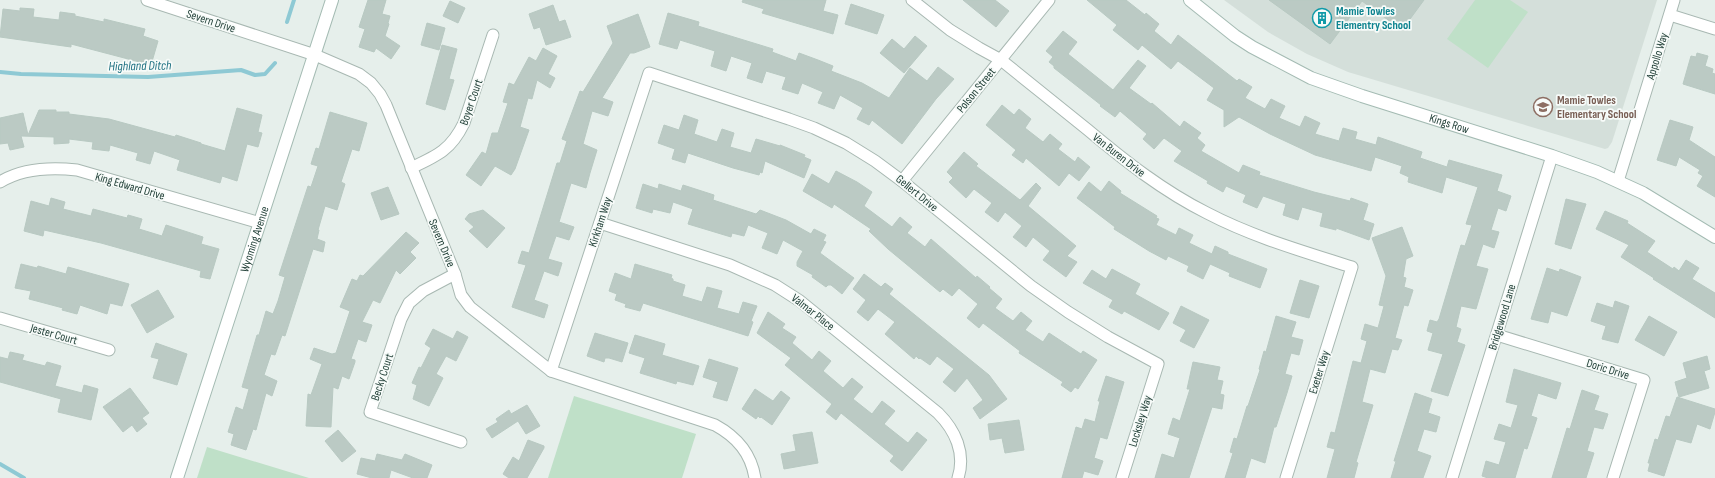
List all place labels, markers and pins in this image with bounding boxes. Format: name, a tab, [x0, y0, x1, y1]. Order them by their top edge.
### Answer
place label: Mamie Towles Elementry School	[1336, 4, 1411, 33]
building icon: Mamie Towles Elementry School	[1311, 7, 1333, 29]
place label: Mamie Towles Elementary School	[1557, 93, 1637, 122]
school or university icon: Mamie Towles Elementary School	[1532, 96, 1554, 118]

